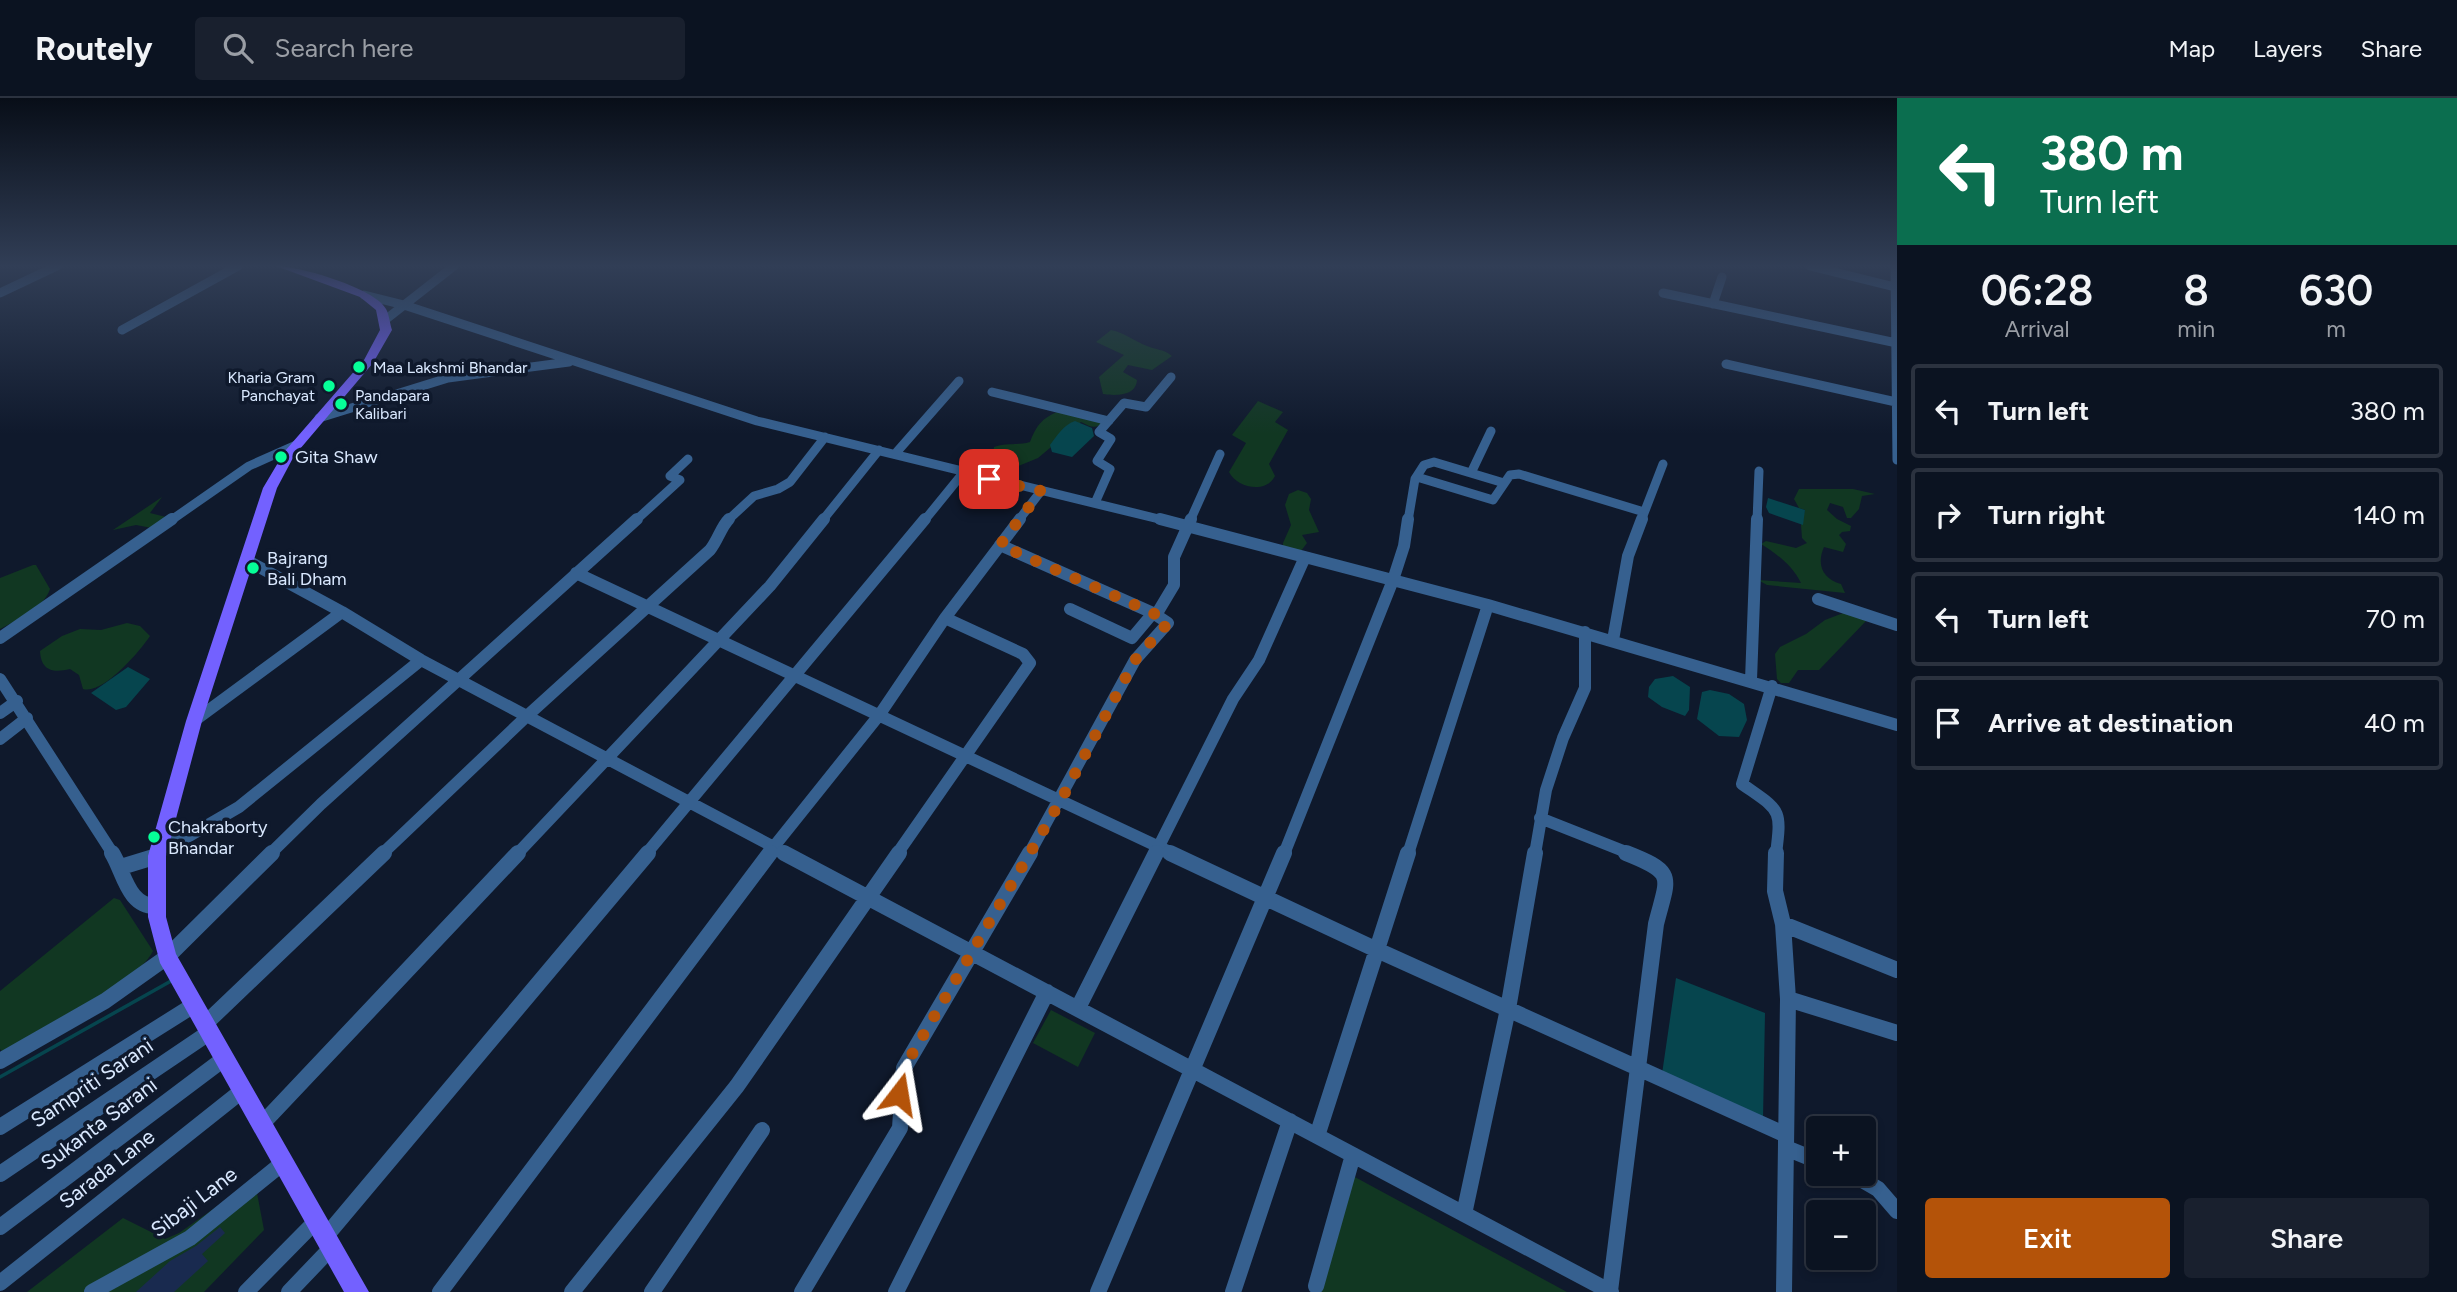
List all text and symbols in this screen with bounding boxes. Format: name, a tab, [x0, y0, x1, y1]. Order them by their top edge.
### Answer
search box	[195, 17, 685, 80]
text: Routely	[35, 29, 153, 68]
icon: search	[219, 29, 257, 67]
text: Search here	[275, 32, 414, 64]
text: Map	[2168, 34, 2215, 63]
text: Layers	[2253, 34, 2322, 63]
text: Share	[2360, 34, 2422, 63]
text: 380 m	[2040, 123, 2183, 182]
icon: left	[1925, 126, 2016, 217]
text: Turn left	[2040, 183, 2159, 221]
text: 06:28	[1981, 265, 2094, 316]
text: 8	[2183, 265, 2209, 316]
text: 630	[2299, 265, 2373, 316]
text: Arrival	[2005, 315, 2070, 343]
text: min	[2177, 315, 2215, 343]
text: m	[2326, 315, 2346, 343]
place label: Maa Lakshmi Bhandar	[373, 358, 528, 377]
marker: Maa Lakshmi Bhandar	[351, 359, 367, 375]
place label: Kharia Gram Panchayat	[228, 368, 315, 405]
marker: Kharia Gram Panchayat	[321, 378, 337, 394]
place label: Pandapara Kalibari	[355, 386, 430, 423]
icon: left	[1929, 392, 1967, 430]
text: Turn left	[1988, 395, 2089, 427]
text: 380 m	[2350, 395, 2425, 427]
marker: Pandapara Kalibari	[333, 396, 349, 412]
place label: Gita Shaw	[295, 446, 378, 468]
marker: Gita Shaw	[273, 449, 289, 465]
pin	[959, 449, 1019, 509]
icon: arrive	[970, 460, 1008, 498]
icon: right	[1929, 496, 1967, 534]
text: Turn right	[1988, 499, 2105, 531]
text: 140 m	[2353, 499, 2425, 531]
place label: Bajrang Bali Dham	[267, 547, 347, 590]
marker: Bajrang Bali Dham	[245, 560, 261, 576]
icon: left	[1929, 600, 1967, 638]
text: Turn left	[1988, 603, 2089, 635]
text: 70 m	[2366, 603, 2425, 635]
icon: arrive	[1929, 704, 1967, 742]
text: Arrive at destination	[1988, 707, 2233, 739]
text: 40 m	[2364, 707, 2425, 739]
place label: Chakraborty Bhandar	[168, 816, 268, 859]
marker: Chakraborty Bhandar	[146, 829, 162, 845]
street label: Sampriti Sarani	[26, 1033, 158, 1133]
position arrow	[862, 1057, 936, 1131]
street label: Sukanta Sarani	[36, 1072, 162, 1175]
map controls	[1806, 1116, 1876, 1270]
button: +	[1806, 1116, 1876, 1186]
street label: Sarada Lane	[54, 1124, 159, 1214]
street label: Sibaji Lane	[146, 1161, 242, 1242]
button: Exit	[1925, 1198, 2170, 1278]
button: Share	[2184, 1198, 2429, 1278]
button: −	[1806, 1200, 1876, 1270]

